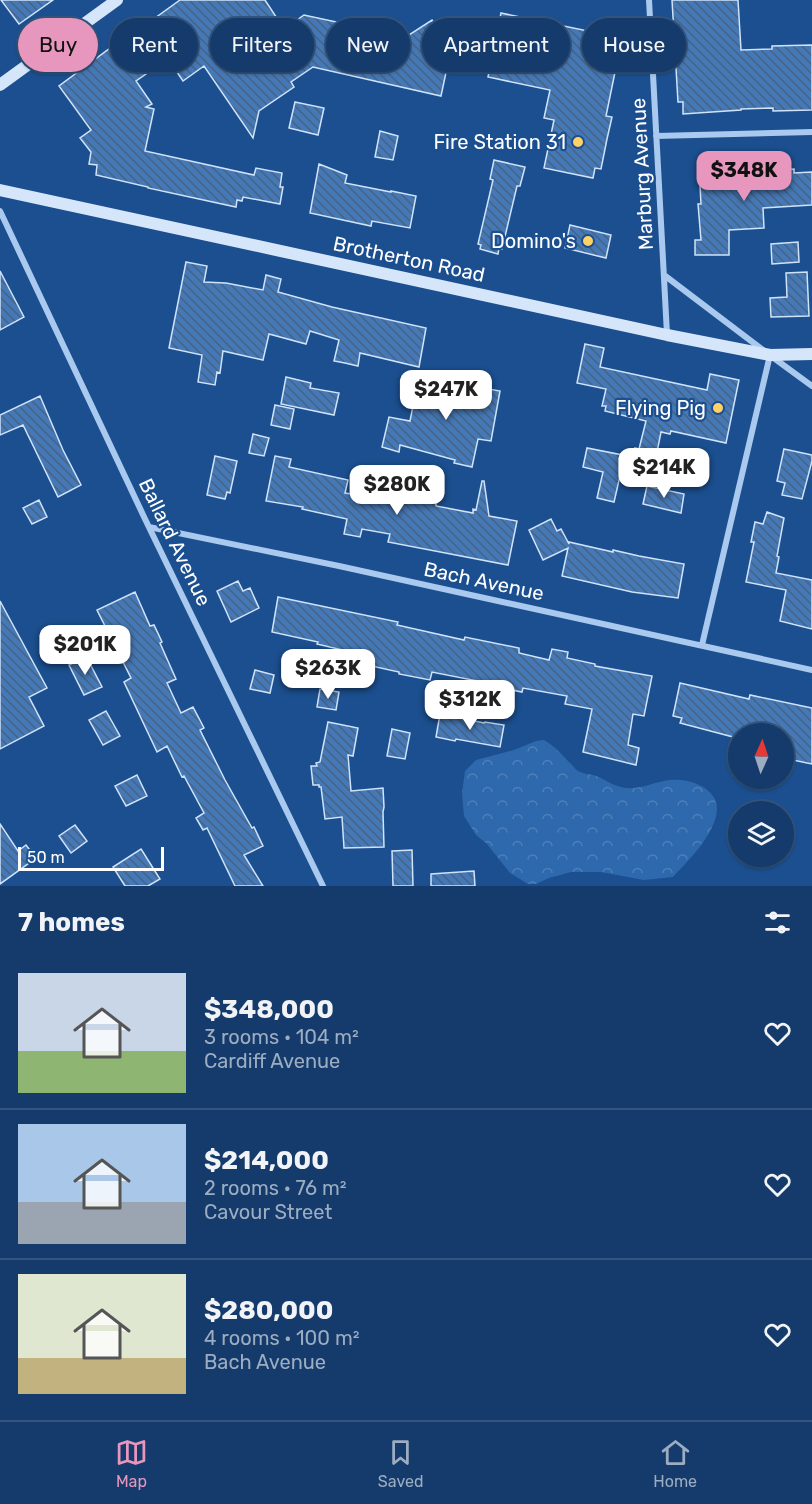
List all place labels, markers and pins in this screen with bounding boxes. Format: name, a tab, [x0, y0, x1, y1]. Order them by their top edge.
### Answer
place label: Fire Station 31	[433, 130, 566, 154]
marker: Fire Station 31	[571, 135, 585, 149]
pin: $348K	[702, 151, 786, 202]
place label: Domino's	[491, 229, 576, 253]
marker: Domino's	[581, 234, 595, 248]
pin: $247K	[404, 370, 488, 421]
place label: Flying Pig	[615, 396, 706, 420]
marker: Flying Pig	[711, 401, 725, 415]
pin: $214K	[622, 448, 706, 499]
pin: $280K	[355, 465, 439, 516]
pin: $201K	[43, 625, 127, 676]
pin: $263K	[286, 649, 370, 700]
pin: $312K	[428, 680, 512, 731]

